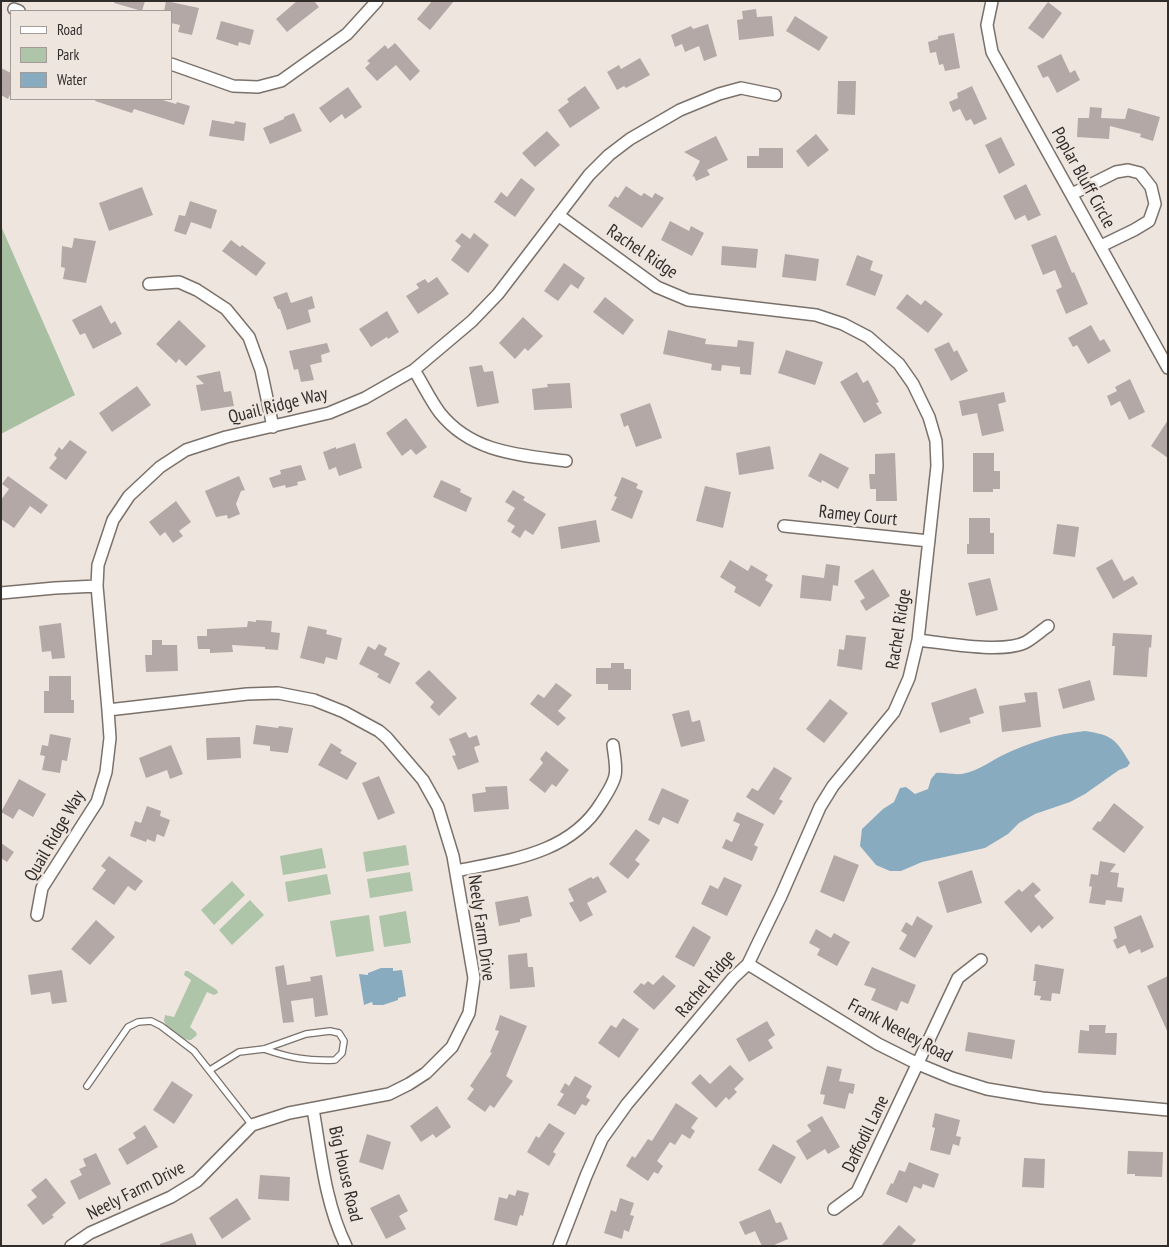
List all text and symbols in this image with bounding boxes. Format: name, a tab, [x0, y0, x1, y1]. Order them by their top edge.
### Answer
legend	[10, 10, 172, 100]
text: Road	[57, 20, 83, 39]
text: Park	[57, 45, 79, 64]
text: Water	[57, 70, 87, 89]
street label: Poplar Bluff Circle	[1046, 124, 1120, 232]
street label: Rachel Ridge	[602, 220, 682, 284]
street label: Quail Ridge Way	[226, 383, 330, 429]
street label: Ramey Court	[818, 501, 898, 531]
street label: Rachel Ridge	[882, 587, 916, 671]
street label: Quail Ridge Way	[20, 787, 90, 885]
street label: Neely Farm Drive	[463, 874, 499, 982]
street label: Rachel Ridge	[672, 946, 740, 1022]
street label: Frank Neeley Road	[844, 994, 956, 1068]
street label: Daffodil Lane	[838, 1092, 894, 1176]
street label: Big House Road	[324, 1124, 366, 1224]
street label: Neely Farm Drive	[83, 1157, 189, 1225]

